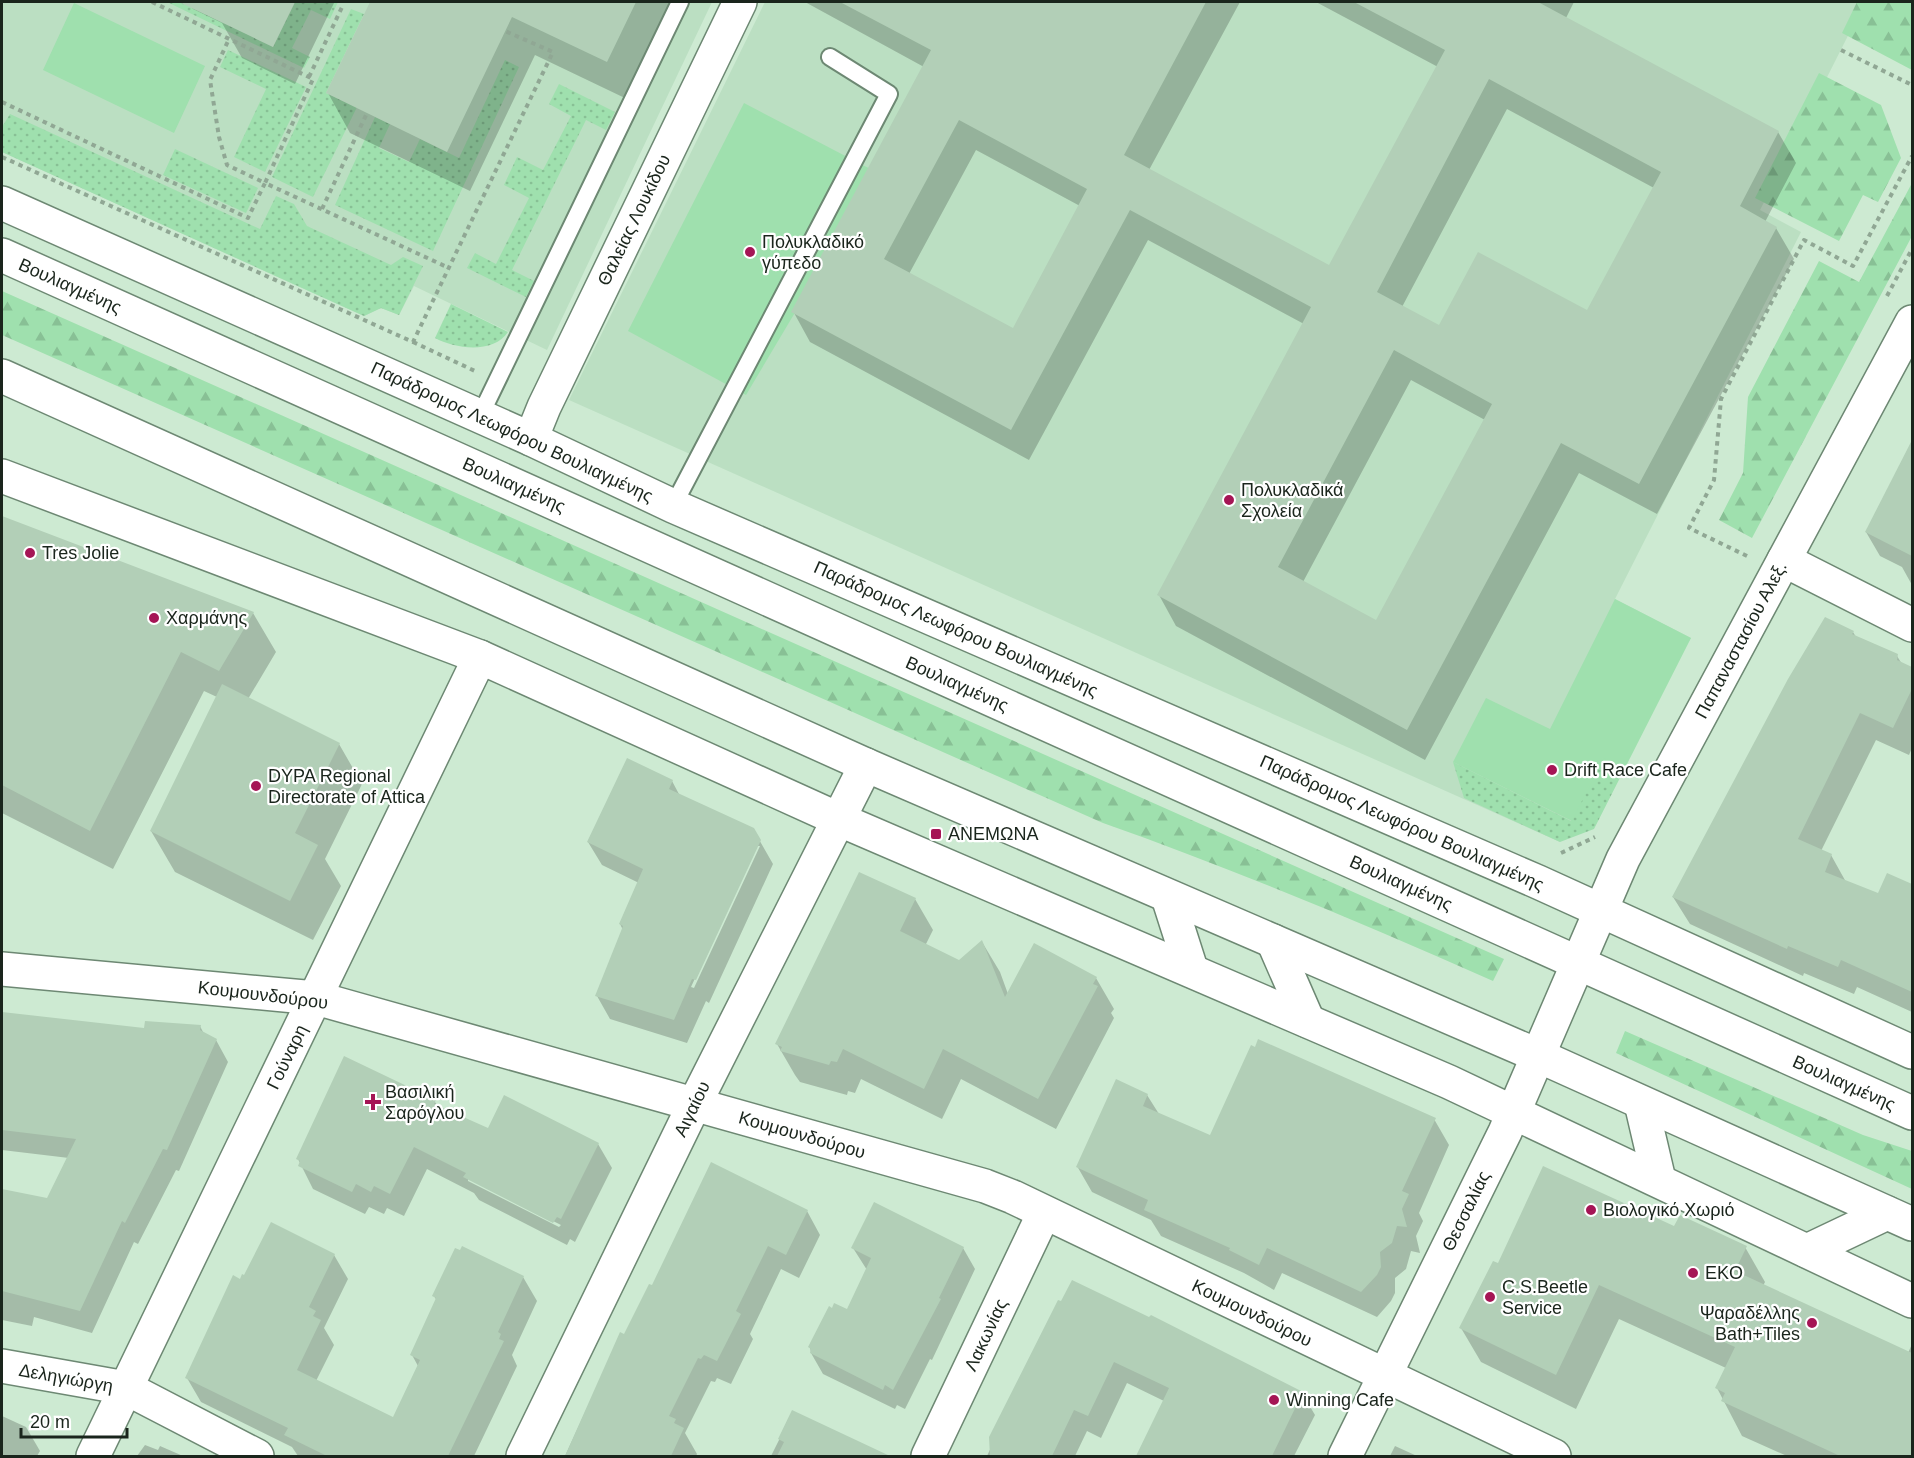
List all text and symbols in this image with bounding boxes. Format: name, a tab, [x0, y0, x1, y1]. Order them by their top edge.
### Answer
street label: Θαλείας Λουκίδου	[594, 151, 674, 289]
place label: Πολυκλαδικό γύπεδο	[762, 232, 864, 273]
marker: Πολυκλαδικό γύπεδο	[743, 245, 757, 259]
street label: Βουλιαγμένης	[16, 254, 125, 318]
street label: Παράδρομος Λεωφόρου Βουλιαγμένης	[367, 357, 657, 507]
street label: Βουλιαγμένης	[459, 453, 569, 517]
place label: Πολυκλαδικά Σχολεία	[1241, 480, 1343, 521]
marker: Πολυκλαδικά Σχολεία	[1222, 493, 1236, 507]
place label: Tres Jolie	[42, 543, 119, 563]
marker: Tres Jolie	[23, 546, 37, 560]
street label: Παράδρομος Λεωφόρου Βουλιαγμένης	[810, 556, 1102, 702]
street label: Παπαναστασίου Αλεξ.	[1691, 558, 1791, 722]
place label: Χαρμάνης	[166, 608, 247, 628]
marker: Χαρμάνης	[147, 611, 161, 625]
street label: Βουλιαγμένης	[902, 652, 1012, 716]
street label: Παράδρομος Λεωφόρου Βουλιαγμένης	[1256, 750, 1548, 896]
place label: Drift Race Cafe	[1564, 760, 1687, 780]
marker: Drift Race Cafe	[1545, 763, 1559, 777]
place label: DYPA Regional Directorate of Attica	[268, 766, 426, 807]
marker: DYPA Regional Directorate of Attica	[249, 779, 263, 793]
place label: ΑΝΕΜΩΝΑ	[948, 824, 1038, 844]
marker: ΑΝΕΜΩΝΑ	[929, 827, 943, 841]
street label: Βουλιαγμένης	[1346, 851, 1456, 915]
street label: Κουμουνδούρου	[197, 977, 329, 1013]
street label: Γούναρη	[263, 1021, 311, 1093]
street label: Βουλιαγμένης	[1790, 1051, 1899, 1115]
street label: Αιγαίου	[670, 1078, 714, 1140]
place label: Βασιλική Σαρόγλου	[385, 1082, 464, 1123]
marker: Βασιλική Σαρόγλου	[366, 1095, 380, 1109]
street label: Κουμουνδούρου	[736, 1107, 868, 1163]
street label: Θεσσαλίας	[1438, 1167, 1494, 1254]
place label: Βιολογικό Χωριό	[1603, 1200, 1735, 1220]
marker: Βιολογικό Χωριό	[1584, 1203, 1598, 1217]
place label: EKO	[1705, 1263, 1743, 1283]
marker: EKO	[1686, 1266, 1700, 1280]
street label: Κουμουνδούρου	[1189, 1275, 1315, 1351]
place label: C.S.Beetle Service	[1502, 1277, 1588, 1318]
marker: C.S.Beetle Service	[1483, 1290, 1497, 1304]
street label: Λακωνίας	[961, 1295, 1012, 1374]
place label: Ψαραδέλλης Bath+Tiles	[1700, 1303, 1800, 1344]
marker: Ψαραδέλλης Bath+Tiles	[1805, 1316, 1819, 1330]
street label: Δεληγιώργη	[17, 1360, 115, 1396]
place label: Winning Cafe	[1286, 1390, 1394, 1410]
marker: Winning Cafe	[1267, 1393, 1281, 1407]
scale bar	[21, 1401, 128, 1439]
text: 20 m	[30, 1412, 70, 1432]

